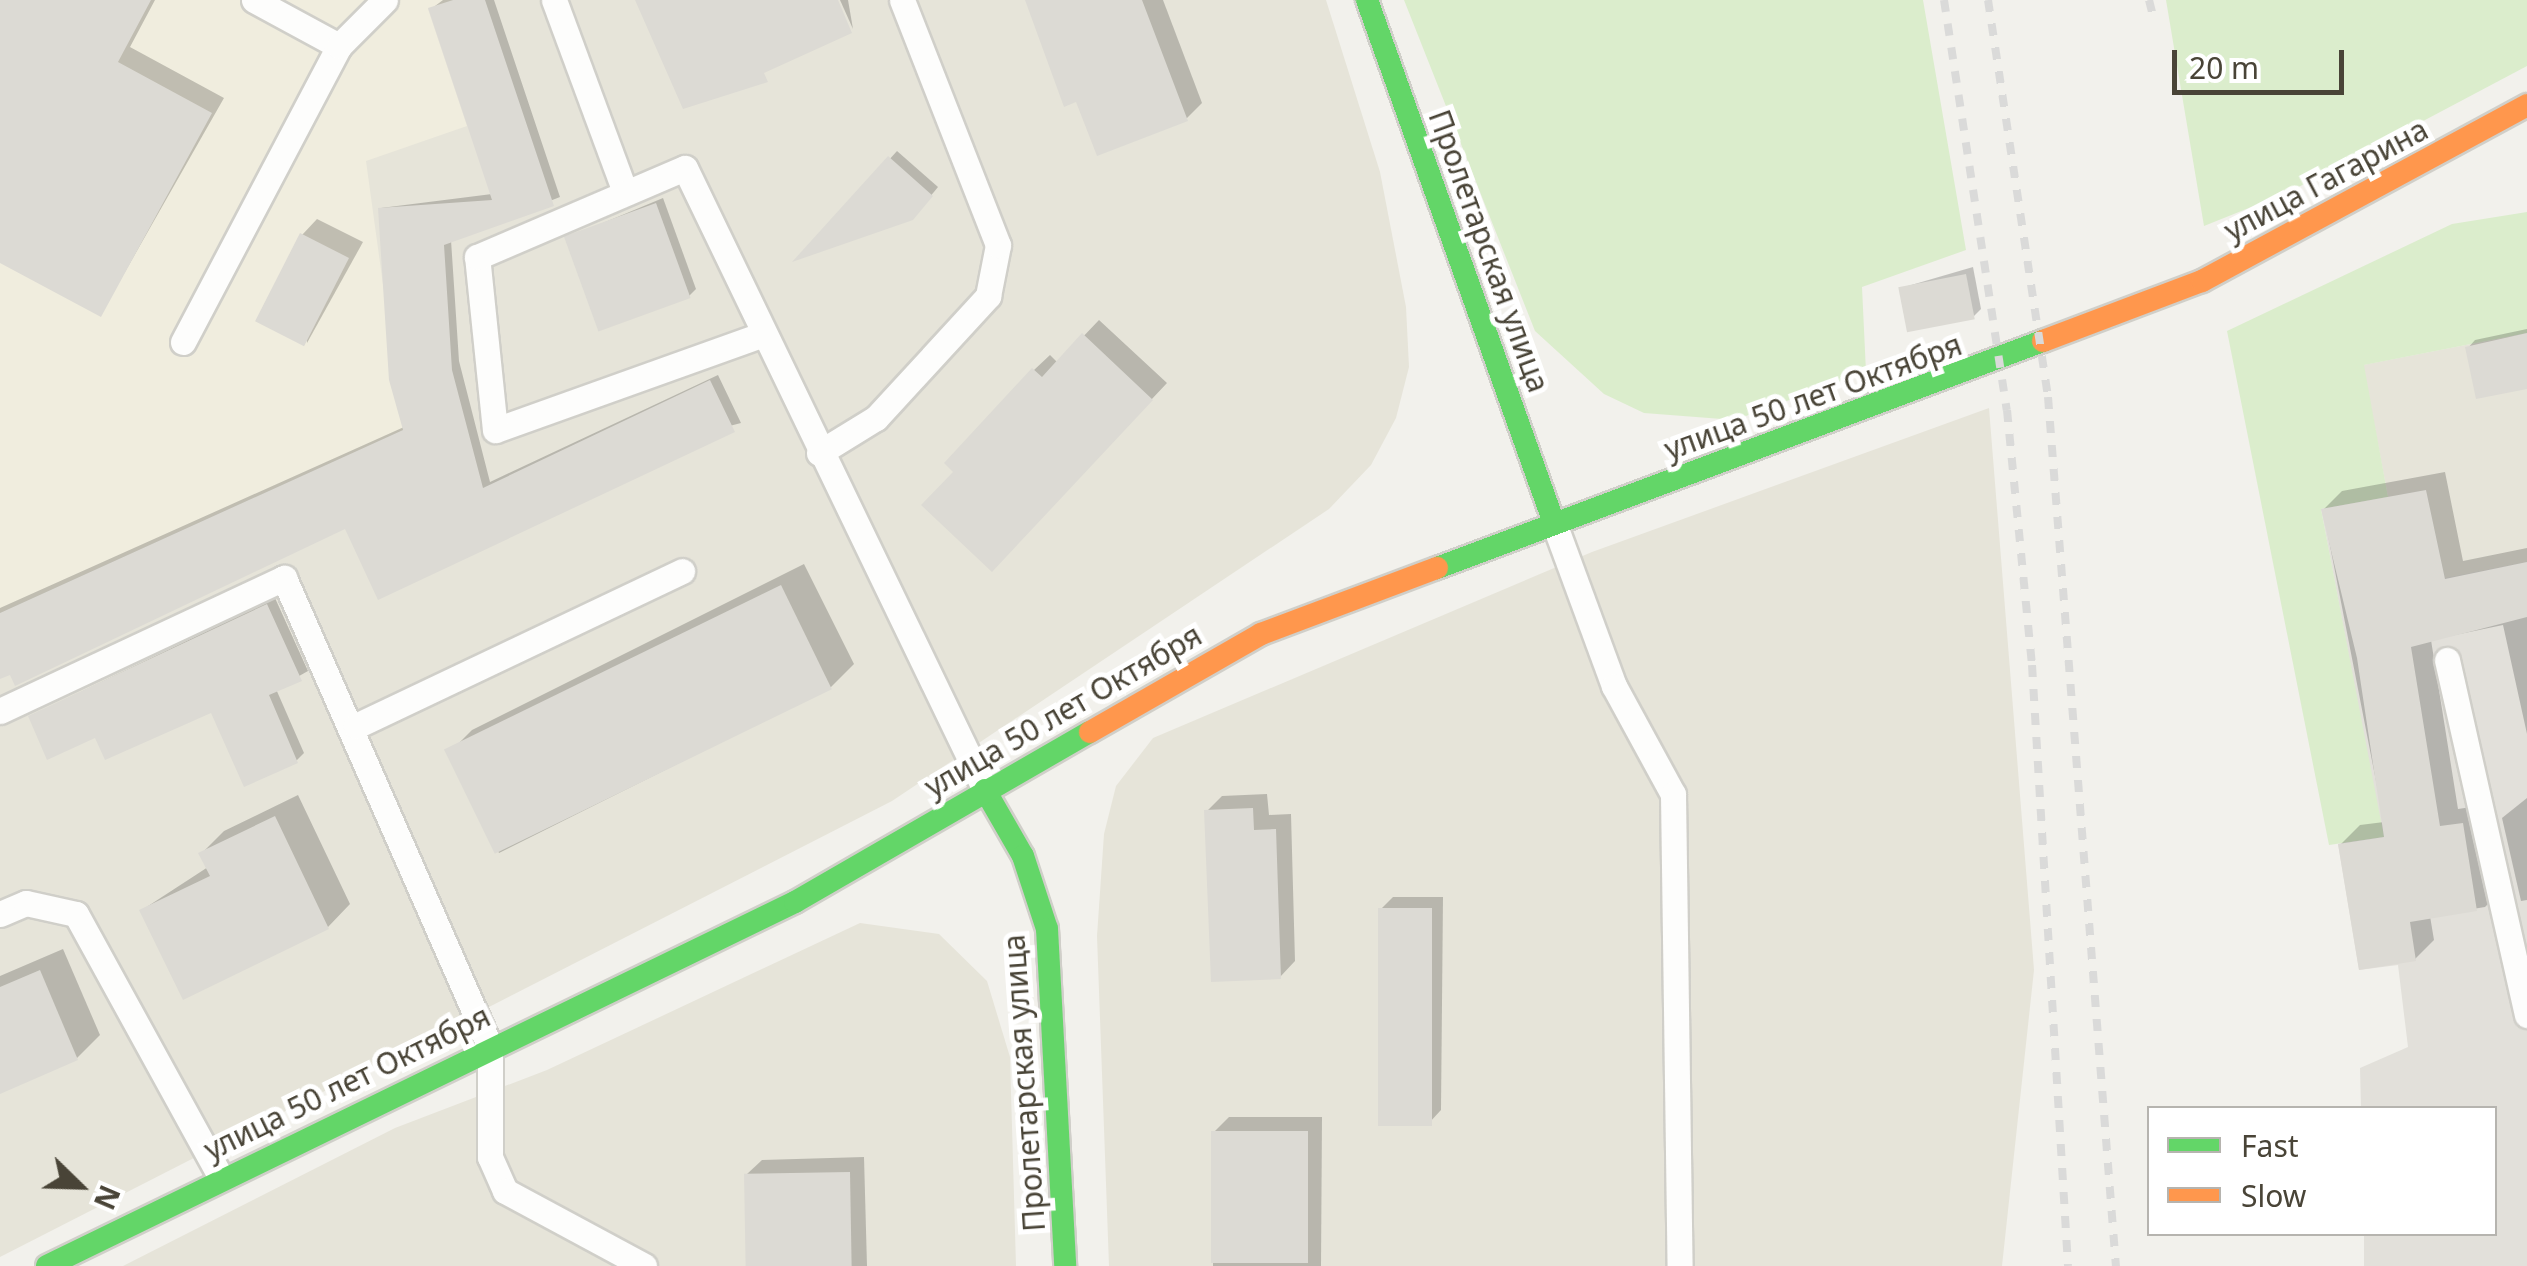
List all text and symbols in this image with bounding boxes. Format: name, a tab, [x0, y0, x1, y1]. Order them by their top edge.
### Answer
scale bar	[2177, 30, 2350, 92]
text: 20 m	[2189, 47, 2259, 88]
street label: Пролетарская улица	[1421, 105, 1557, 397]
street label: улица Гагарина	[2218, 111, 2434, 249]
street label: улица 50 лет Октября	[1659, 326, 1967, 468]
street label: улица 50 лет Октября	[918, 617, 1208, 805]
street label: Пролетарская улица	[996, 933, 1052, 1233]
street label: улица 50 лет Октября	[198, 998, 496, 1168]
legend	[2147, 1106, 2497, 1236]
text: Fast	[2241, 1125, 2299, 1166]
north arrow	[30, 1136, 130, 1236]
text: Slow	[2241, 1175, 2306, 1216]
text: N	[86, 1180, 130, 1216]

